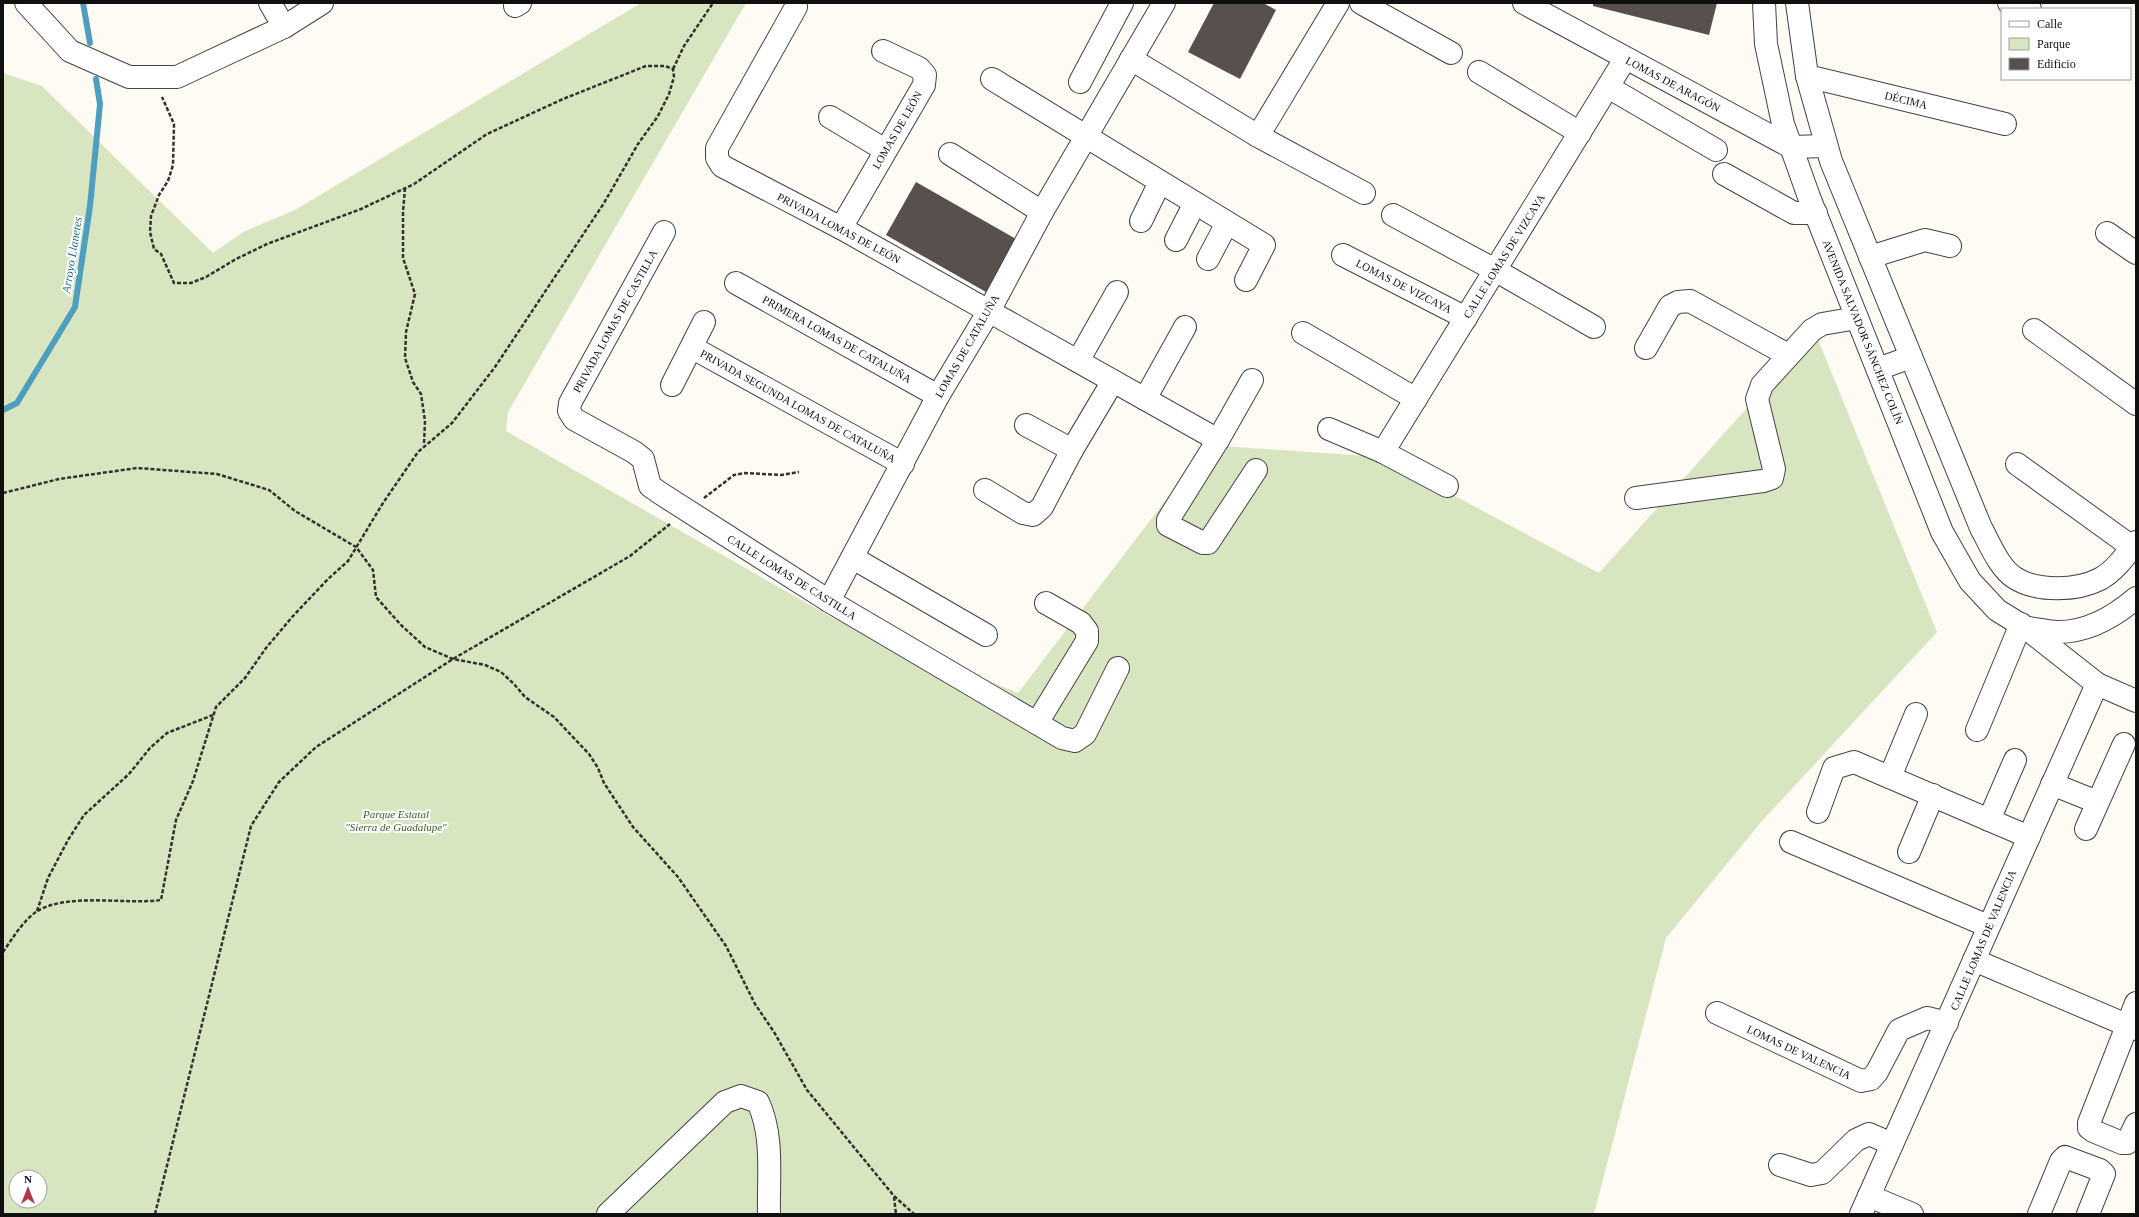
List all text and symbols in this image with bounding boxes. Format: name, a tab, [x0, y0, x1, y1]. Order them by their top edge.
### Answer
legend	[2001, 8, 2131, 80]
text: Calle	[2037, 17, 2062, 31]
text: Parque	[2037, 37, 2070, 51]
street label: LOMAS DE ARAGÓN	[1624, 54, 1722, 114]
text: Edificio	[2037, 57, 2076, 71]
street label: LOMAS DE LEÓN	[870, 89, 924, 171]
street label: DÉCIMA	[1883, 89, 1929, 111]
street label: PRIVADA LOMAS DE LEÓN	[775, 190, 903, 266]
street label: CALLE LOMAS DE VIZCAYA	[1461, 192, 1547, 320]
water label: Arroyo Llanetes	[59, 215, 85, 295]
street label: AVENIDA SALVADOR SÁNCHEZ COLÍN	[1820, 238, 1906, 426]
street label: PRIVADA LOMAS DE CASTILLA	[571, 247, 659, 395]
street label: LOMAS DE VIZCAYA	[1354, 257, 1454, 315]
street label: LOMAS DE CATALUÑA	[933, 292, 1001, 400]
street label: PRIMERA LOMAS DE CATALUÑA	[761, 293, 913, 385]
street label: PRIVADA SEGUNDA LOMAS DE CATALUÑA	[698, 347, 898, 465]
street label: CALLE LOMAS DE CASTILLA	[725, 532, 859, 622]
park label: Parque Estatal "Sierra de Guadalupe"	[345, 808, 447, 833]
street label: CALLE LOMAS DE VALENCIA	[1948, 868, 2018, 1012]
street label: LOMAS DE VALENCIA	[1745, 1023, 1853, 1081]
north arrow	[8, 1169, 48, 1209]
text: N	[24, 1173, 32, 1185]

